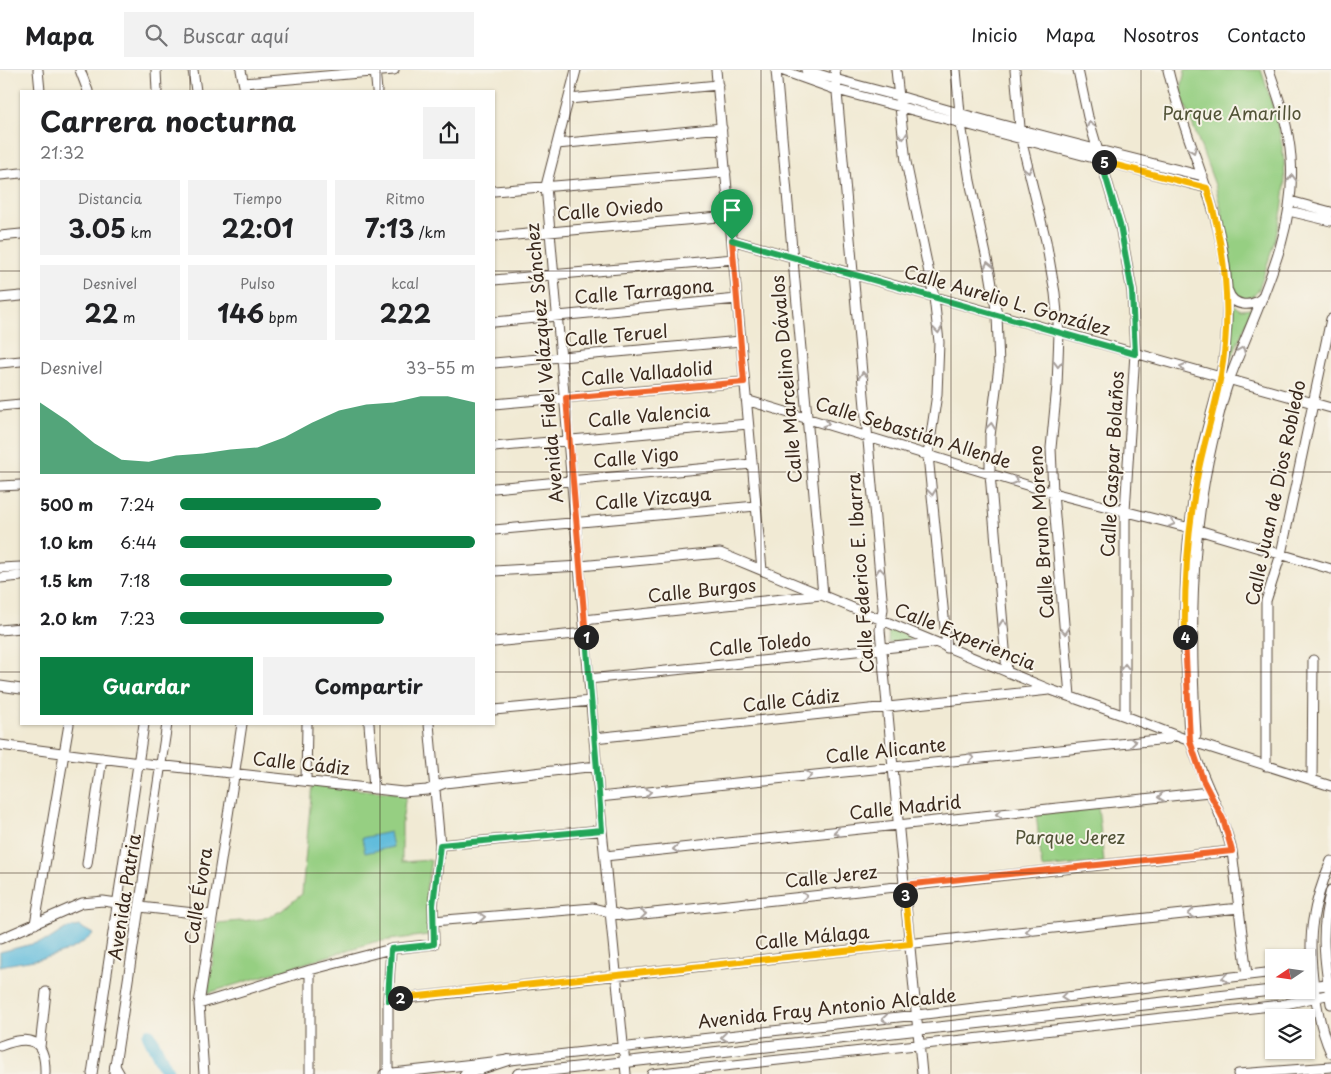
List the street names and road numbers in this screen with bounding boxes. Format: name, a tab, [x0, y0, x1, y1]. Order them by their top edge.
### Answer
street label: Calle Oviedo	[556, 190, 664, 227]
street label: Avenida Fidel Velázquez Sánchez	[518, 222, 569, 504]
street label: Calle Aurelio L. González	[901, 257, 1114, 342]
street label: Calle Tarragona	[573, 271, 715, 310]
street label: Calle Marcelino Dávalos	[763, 274, 808, 484]
street label: Calle Teruel	[563, 317, 669, 352]
street label: Calle Valladolid	[580, 353, 714, 392]
street label: Calle Gaspar Bolaños	[1093, 370, 1130, 558]
street label: Calle Juan de Dios Robledo	[1237, 377, 1312, 608]
street label: Calle Sebastián Allende	[812, 389, 1015, 474]
street label: Calle Valencia	[587, 396, 711, 433]
street label: Calle Vigo	[592, 439, 680, 474]
street label: Calle Bruno Moreno	[1021, 444, 1060, 620]
street label: Calle Federico E. Ibarra	[839, 472, 880, 674]
street label: Calle Vizcaya	[594, 479, 713, 516]
street label: Calle Burgos	[646, 570, 757, 609]
street label: Calle Experiencia	[891, 595, 1040, 676]
street label: Calle Toledo	[707, 625, 812, 662]
street label: Calle Cádiz	[741, 681, 841, 718]
street label: Calle Alicante	[824, 730, 948, 769]
street label: Calle Cádiz	[251, 744, 351, 781]
street label: Calle Madrid	[848, 787, 962, 826]
street label: Avenida Patria	[100, 831, 147, 962]
street label: Calle Évora	[177, 845, 219, 946]
street label: Calle Jerez	[783, 857, 879, 894]
street label: Calle Málaga	[753, 917, 871, 956]
street label: Avenida Fray Antonio Alcalde	[696, 980, 958, 1035]

